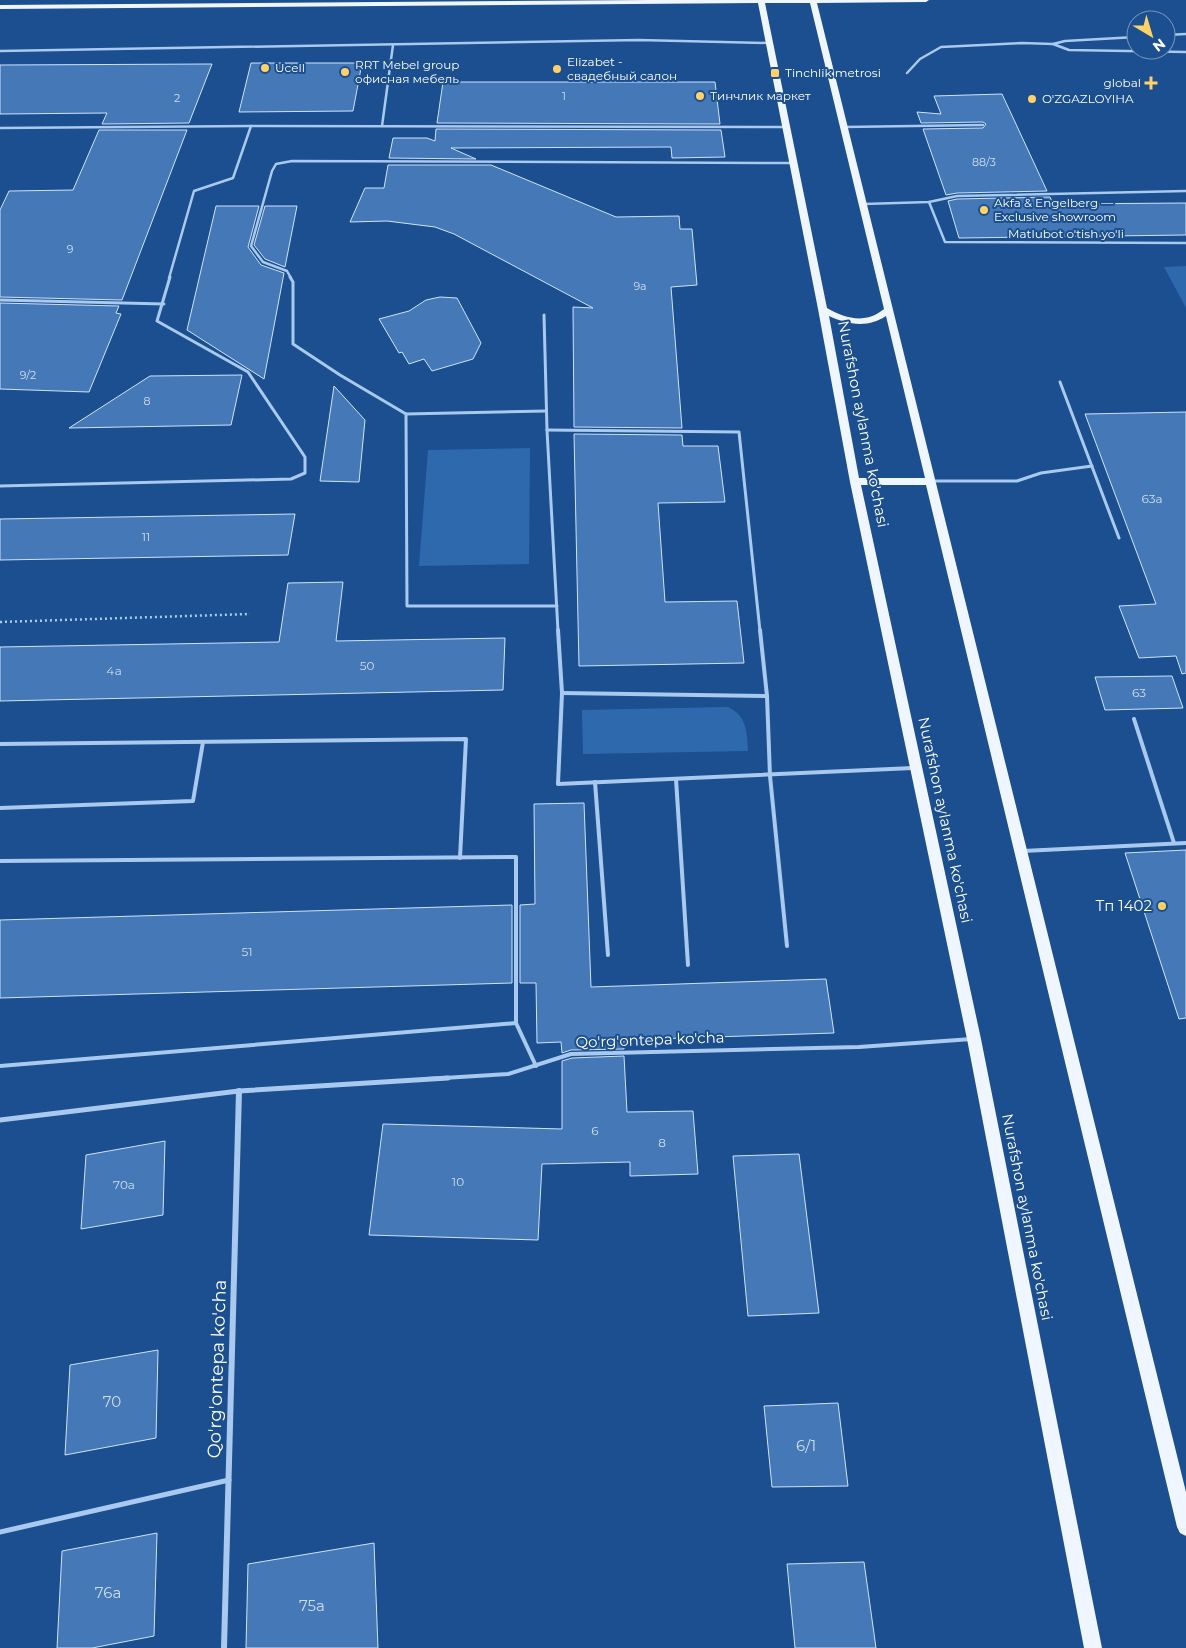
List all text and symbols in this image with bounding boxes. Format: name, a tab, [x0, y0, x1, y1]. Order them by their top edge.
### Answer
north arrow	[1126, 10, 1176, 60]
text: N	[1149, 35, 1169, 56]
place label: Elizabet - свадебный салон	[567, 54, 677, 83]
place label: RRT Mebel group офисная мебель	[355, 57, 459, 86]
place label: Ucell	[275, 60, 305, 75]
marker: Ucell	[259, 62, 271, 74]
marker: Elizabet - свадебный салон	[551, 63, 563, 75]
place label: Tinchlik metrosi	[785, 65, 881, 80]
marker: RRT Mebel group офисная мебель	[339, 66, 351, 78]
marker: Tinchlik metrosi	[769, 67, 781, 79]
place label: global	[1104, 75, 1141, 90]
marker: global	[1145, 77, 1157, 89]
place label: Тинчлик маркет	[710, 88, 811, 103]
house number: 1	[562, 89, 566, 103]
marker: Тинчлик маркет	[694, 90, 706, 102]
house number: 2	[174, 91, 180, 105]
place label: O'ZGAZLOYIHA	[1042, 91, 1134, 106]
marker: O'ZGAZLOYIHA	[1026, 93, 1038, 105]
house number: 88/3	[972, 155, 996, 169]
place label: Akfa & Engelberg — Exclusive showroom	[994, 195, 1116, 224]
marker: Akfa & Engelberg — Exclusive showroom	[978, 204, 990, 216]
street label: Matlubot o'tish yo'li	[1008, 226, 1124, 241]
house number: 9	[67, 242, 74, 256]
house number: 9a	[633, 279, 647, 293]
street label: Nurafshon aylanma ko'chasi	[834, 319, 893, 529]
house number: 9/2	[20, 368, 36, 382]
house number: 8	[143, 394, 151, 408]
house number: 63a	[1141, 491, 1163, 506]
house number: 11	[142, 529, 150, 544]
house number: 50	[360, 658, 374, 673]
house number: 4а	[106, 663, 122, 678]
house number: 63	[1132, 685, 1146, 700]
street label: Nurafshon aylanma ko'chasi	[914, 715, 977, 925]
place label: Тп 1402	[1096, 896, 1152, 915]
marker: Тп 1402	[1156, 900, 1168, 912]
house number: 51	[241, 944, 253, 959]
street label: Qo'rg'ontepa ko'cha	[575, 1027, 725, 1052]
street label: Nurafshon aylanma ko'chasi	[998, 1112, 1057, 1322]
house number: 6	[591, 1123, 599, 1138]
house number: 8	[658, 1135, 666, 1150]
house number: 10	[452, 1174, 464, 1189]
house number: 70a	[113, 1177, 135, 1192]
street label: Qo'rg'ontepa ko'cha	[203, 1279, 231, 1459]
house number: 70	[103, 1392, 121, 1411]
house number: 6/1	[796, 1436, 816, 1455]
house number: 76a	[95, 1583, 121, 1602]
house number: 75a	[299, 1596, 325, 1615]

